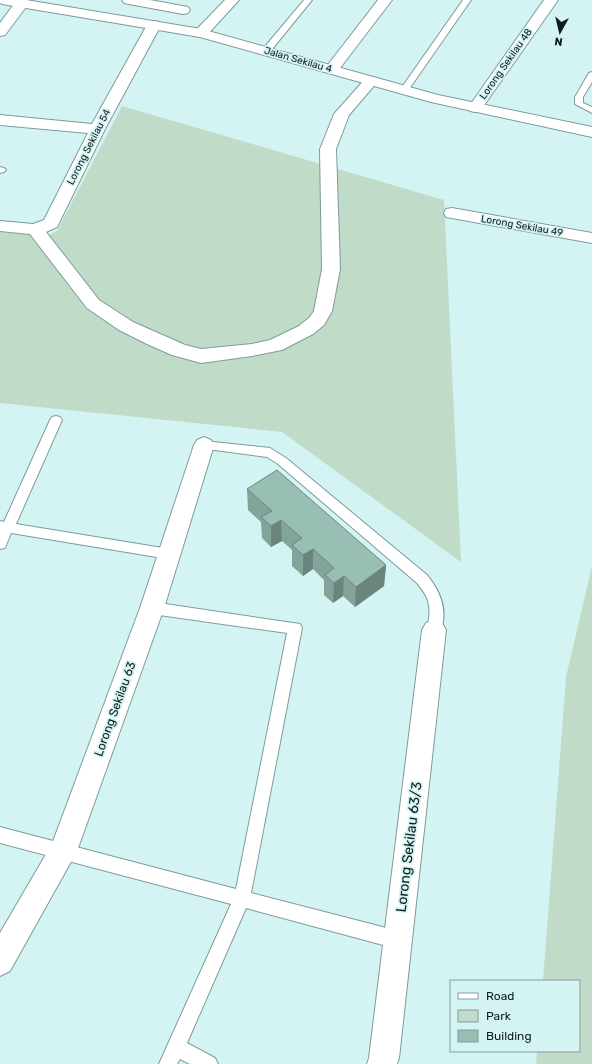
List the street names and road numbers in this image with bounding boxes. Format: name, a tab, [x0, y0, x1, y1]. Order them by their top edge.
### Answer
street label: Lorong Sekilau 48	[477, 26, 535, 102]
street label: Jalan Sekilau 4	[263, 45, 333, 75]
street label: Lorong Sekilau 54	[65, 107, 113, 187]
street label: Lorong Sekilau 49	[480, 213, 564, 239]
street label: Lorong Sekilau 63	[91, 660, 139, 758]
street label: Lorong Sekilau 63/3	[393, 781, 425, 913]

